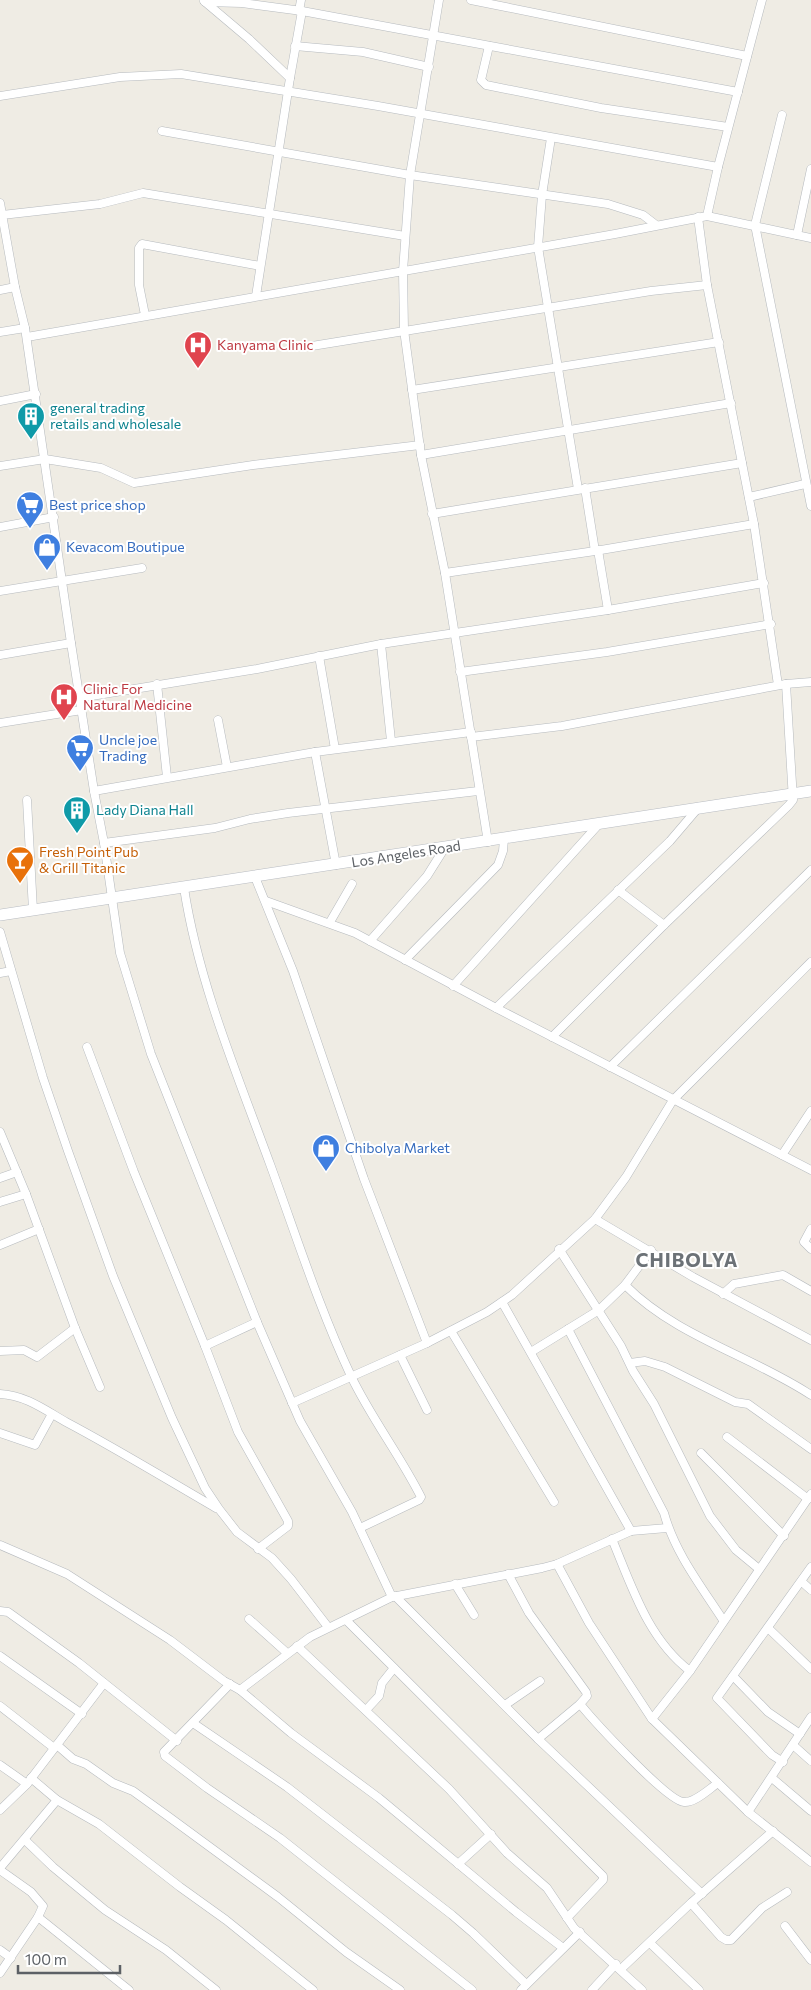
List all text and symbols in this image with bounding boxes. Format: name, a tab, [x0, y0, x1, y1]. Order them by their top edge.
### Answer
hospital icon: Kanyama Clinic	[183, 330, 213, 369]
place label: Kanyama Clinic	[217, 336, 314, 353]
place label: general trading retails and wholesale	[50, 399, 181, 432]
building icon: general trading retails and wholesale	[16, 401, 46, 440]
supermarket icon: Best price shop	[15, 490, 45, 529]
place label: Best price shop	[49, 496, 146, 513]
shop icon: Kevacom Boutipue	[32, 532, 62, 571]
place label: Kevacom Boutipue	[66, 538, 185, 555]
place label: Clinic For Natural Medicine	[83, 680, 192, 713]
hospital icon: Clinic For Natural Medicine	[49, 682, 79, 721]
place label: Uncle joe Trading	[99, 731, 157, 764]
supermarket icon: Uncle joe Trading	[65, 733, 95, 772]
building icon: Lady Diana Hall	[62, 795, 92, 834]
place label: Lady Diana Hall	[96, 801, 194, 818]
street label: Los Angeles Road	[350, 836, 462, 871]
place label: Fresh Point Pub & Grill Titanic	[39, 843, 138, 876]
bar icon: Fresh Point Pub & Grill Titanic	[5, 845, 35, 884]
shop icon: Chibolya Market	[311, 1133, 341, 1172]
place label: Chibolya Market	[345, 1139, 450, 1156]
district label: CHIBOLYA	[636, 1248, 738, 1271]
scale bar	[18, 1942, 120, 1974]
text: 100 m	[25, 1950, 67, 1968]

